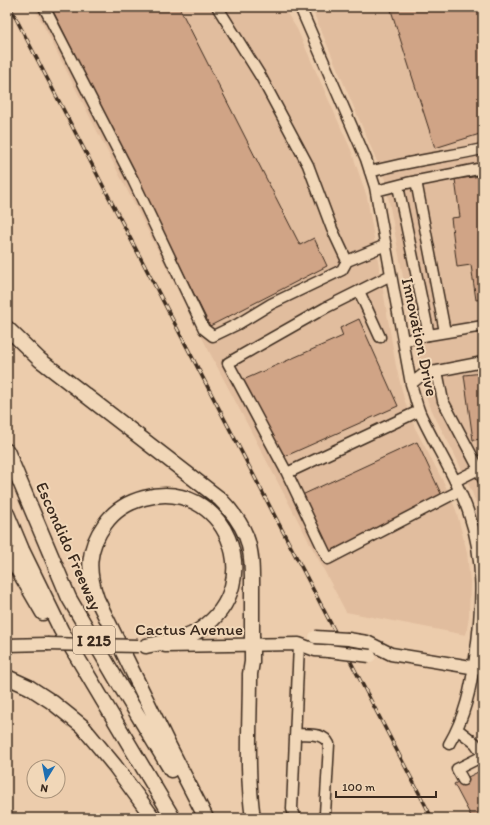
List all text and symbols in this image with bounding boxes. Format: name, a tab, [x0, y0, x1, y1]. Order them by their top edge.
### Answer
street label: Innovation Drive	[398, 276, 442, 398]
street label: Escondido Freeway	[32, 479, 106, 613]
street label: Cactus Avenue	[135, 619, 243, 639]
road number: I 215	[73, 626, 115, 654]
north arrow	[26, 759, 66, 799]
scale bar	[336, 773, 436, 799]
text: 100 m	[342, 780, 375, 794]
text: N	[40, 781, 49, 795]

